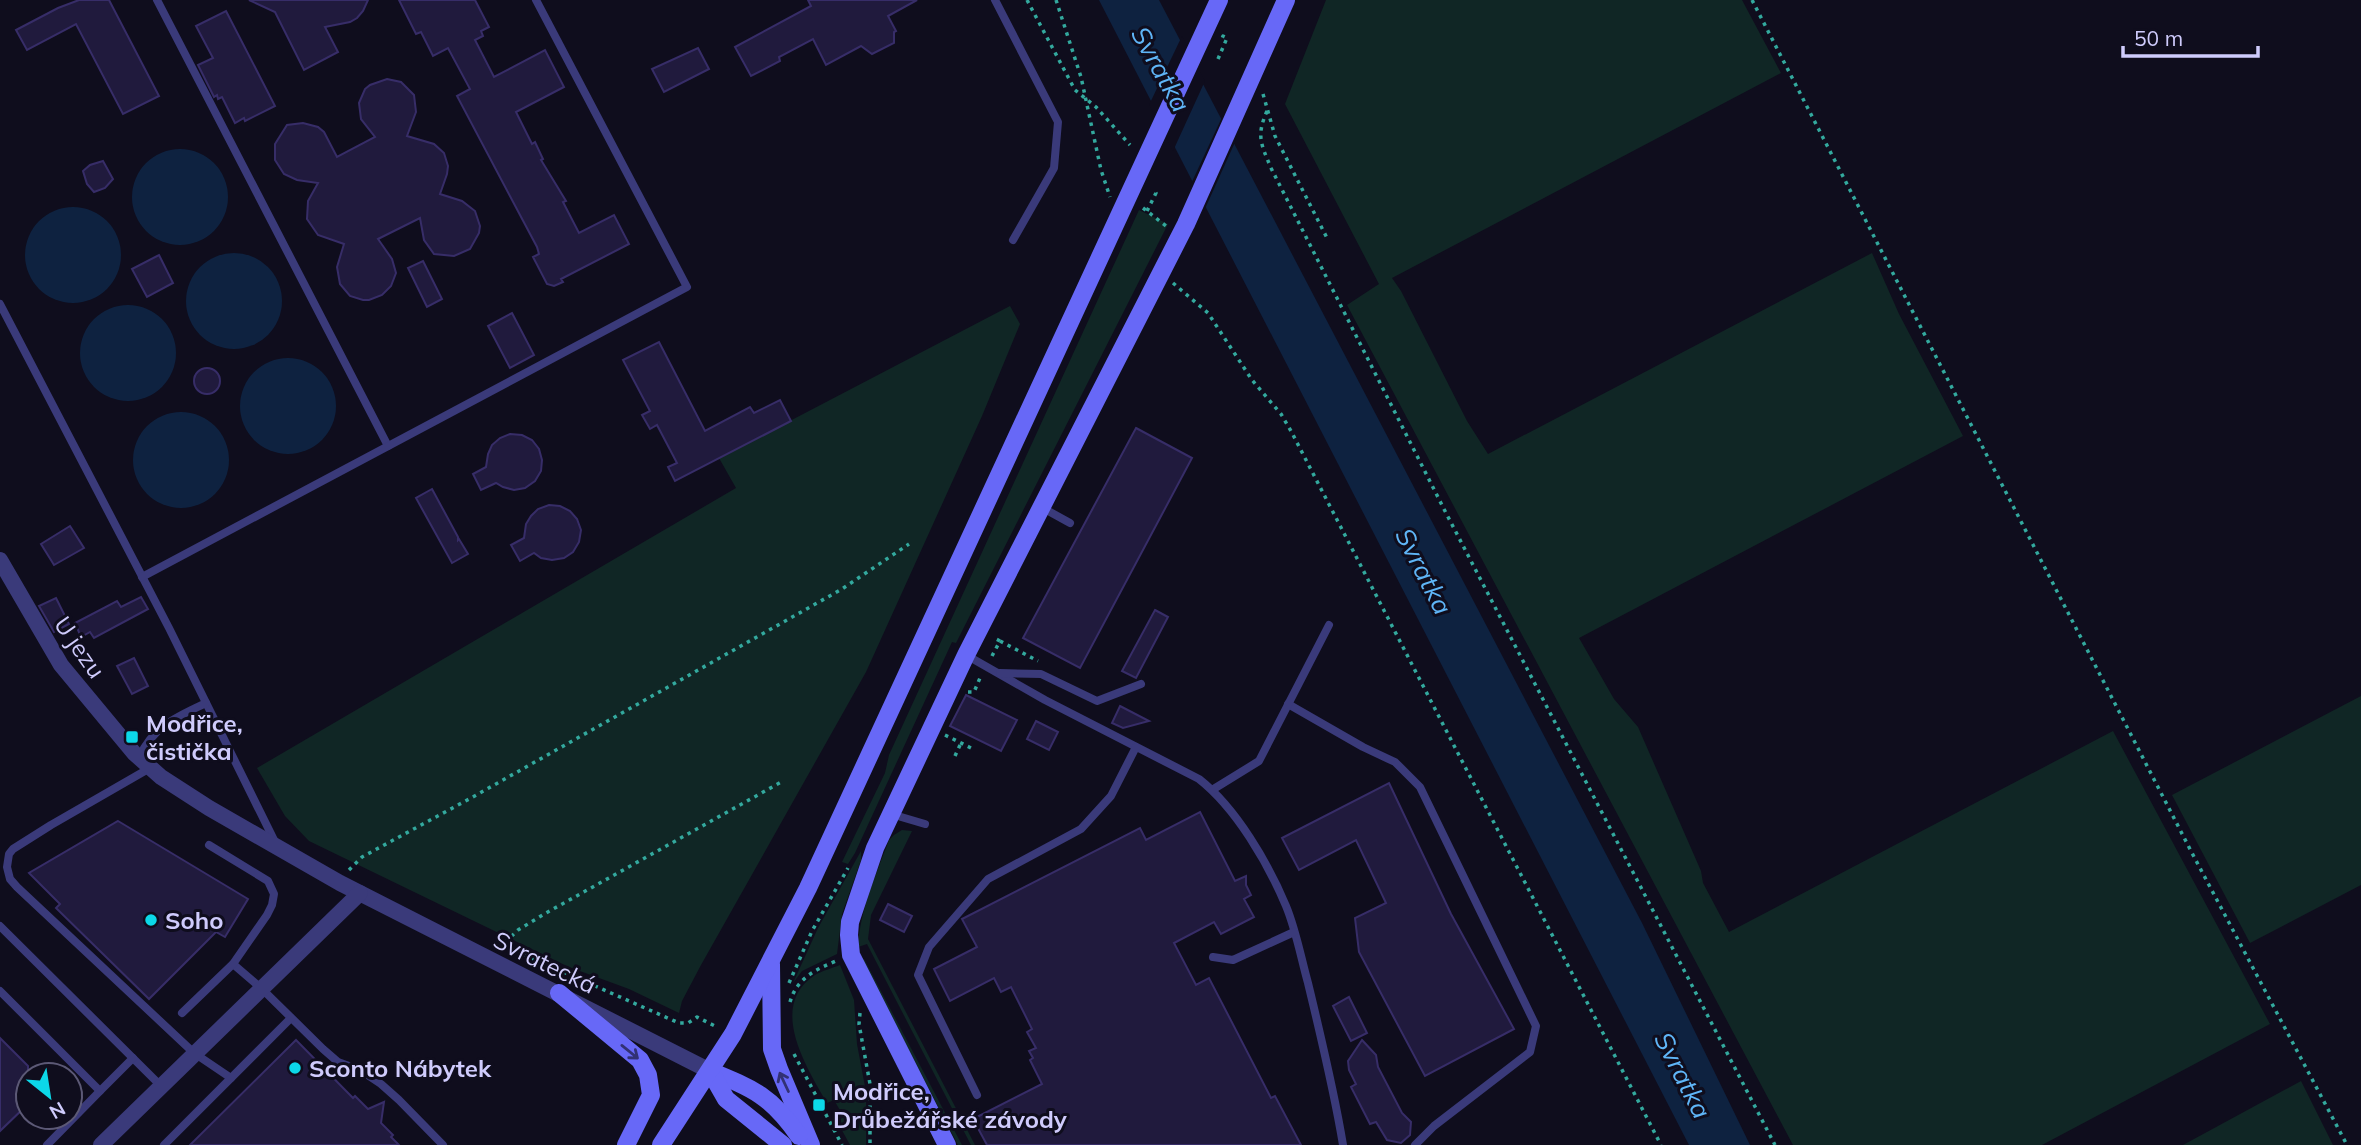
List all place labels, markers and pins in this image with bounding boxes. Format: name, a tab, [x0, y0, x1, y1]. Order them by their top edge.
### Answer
place label: Modřice, čistička	[146, 708, 243, 766]
marker: Modřice, čistička	[124, 729, 140, 745]
place label: Soho	[165, 905, 223, 935]
marker: Soho	[143, 912, 159, 928]
place label: Sconto Nábytek	[309, 1053, 492, 1083]
marker: Sconto Nábytek	[287, 1060, 303, 1076]
place label: Modřice, Drůbežářské závody	[833, 1076, 1068, 1134]
marker: Modřice, Drůbežářské závody	[811, 1097, 827, 1113]

